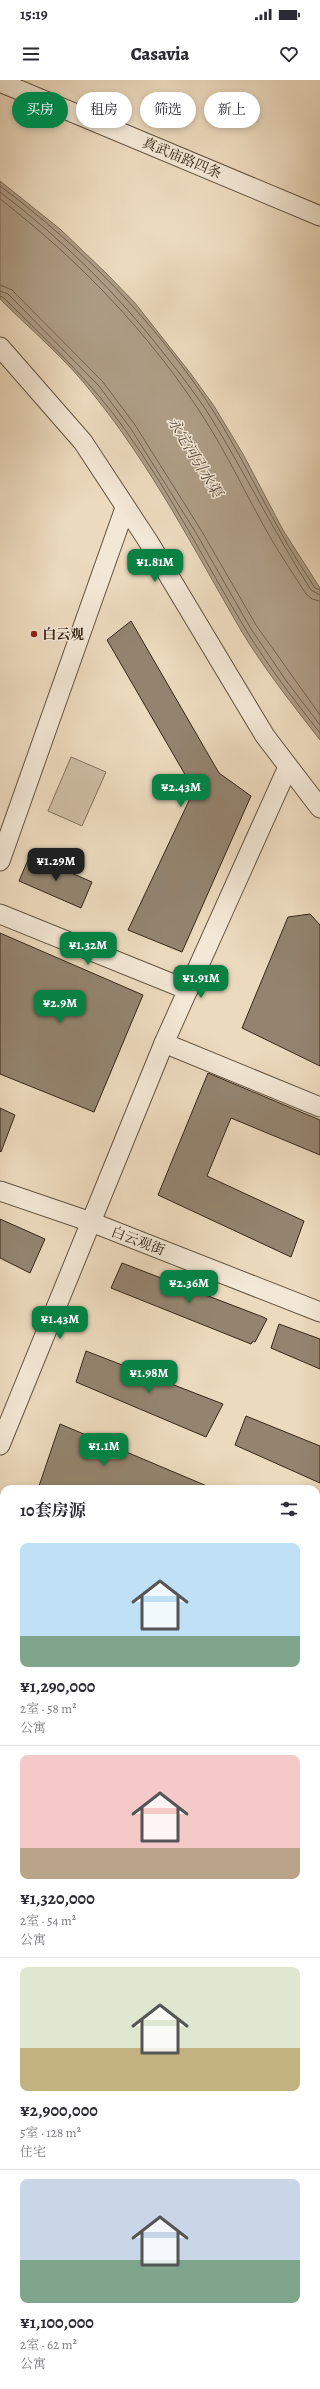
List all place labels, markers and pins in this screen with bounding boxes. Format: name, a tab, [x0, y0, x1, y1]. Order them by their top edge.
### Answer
pin: ¥1.81M	[122, 549, 188, 583]
place label: 白云观	[42, 625, 84, 644]
marker: 白云观	[29, 629, 39, 639]
pin: ¥2.43M	[148, 774, 214, 808]
pin: ¥1.29M	[23, 848, 89, 882]
pin: ¥1.32M	[55, 932, 121, 966]
pin: ¥1.91M	[168, 965, 234, 999]
pin: ¥2.9M	[32, 990, 88, 1024]
pin: ¥2.36M	[156, 1270, 222, 1304]
pin: ¥1.43M	[27, 1306, 93, 1340]
pin: ¥1.98M	[116, 1360, 182, 1394]
pin: ¥1.1M	[76, 1433, 132, 1467]

